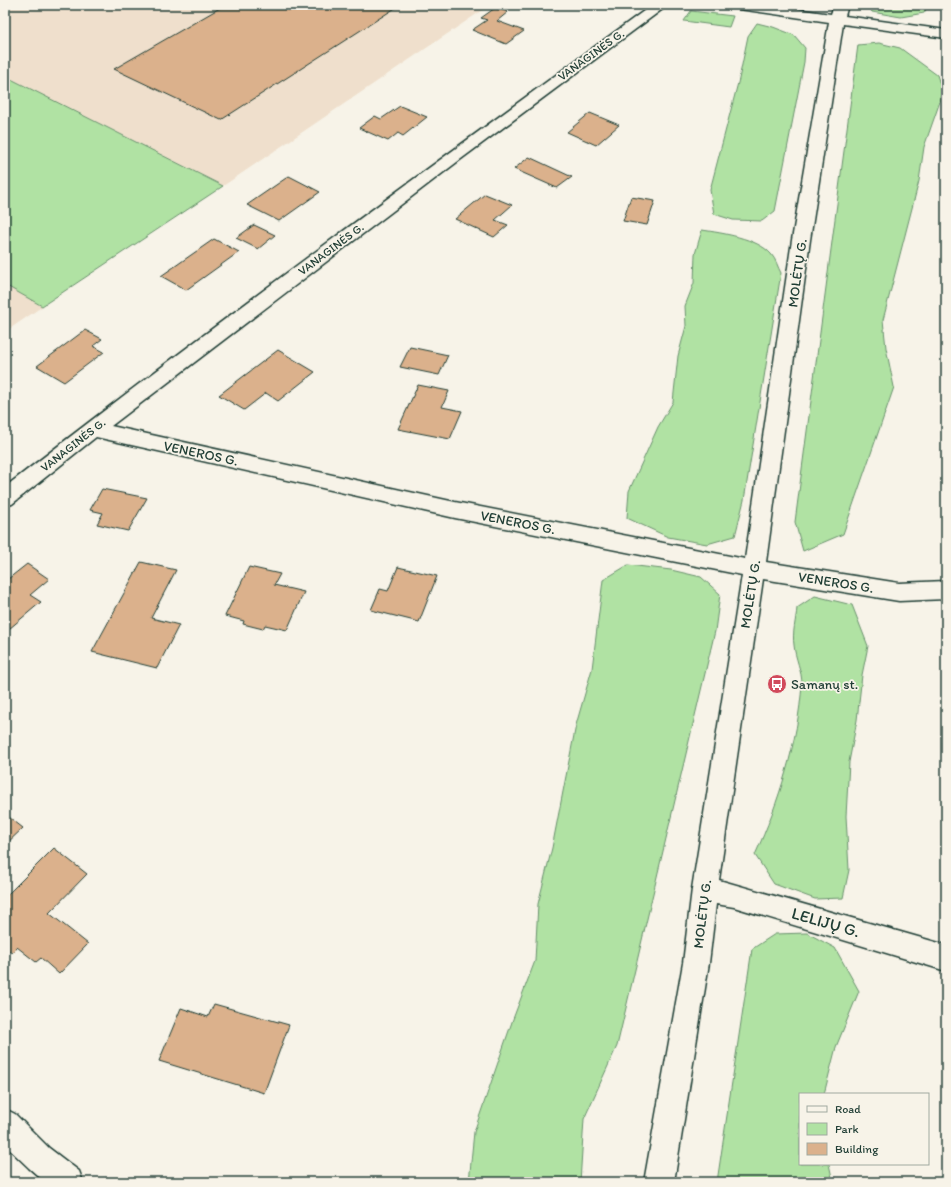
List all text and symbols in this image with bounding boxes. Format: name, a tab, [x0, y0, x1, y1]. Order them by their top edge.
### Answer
street label: VANAGINĖS G.	[555, 26, 627, 84]
street label: VANAGINĖS G.	[295, 220, 367, 278]
street label: MOLĖTŲ G.	[784, 238, 811, 309]
street label: VANAGINĖS G.	[38, 415, 108, 475]
street label: VENEROS G.	[162, 437, 240, 470]
street label: VENEROS G.	[479, 507, 557, 538]
street label: MOLĖTŲ G.	[737, 559, 764, 630]
street label: VENEROS G.	[797, 568, 875, 597]
bus stop icon: Samanų st.	[766, 673, 788, 695]
place label: Samanų st.	[791, 676, 858, 693]
street label: MOLĖTŲ G.	[690, 879, 715, 950]
street label: LELIJŲ G.	[789, 903, 863, 941]
legend	[799, 1093, 929, 1165]
text: Road	[835, 1102, 861, 1116]
text: Park	[835, 1122, 859, 1136]
text: Building	[835, 1142, 879, 1156]

